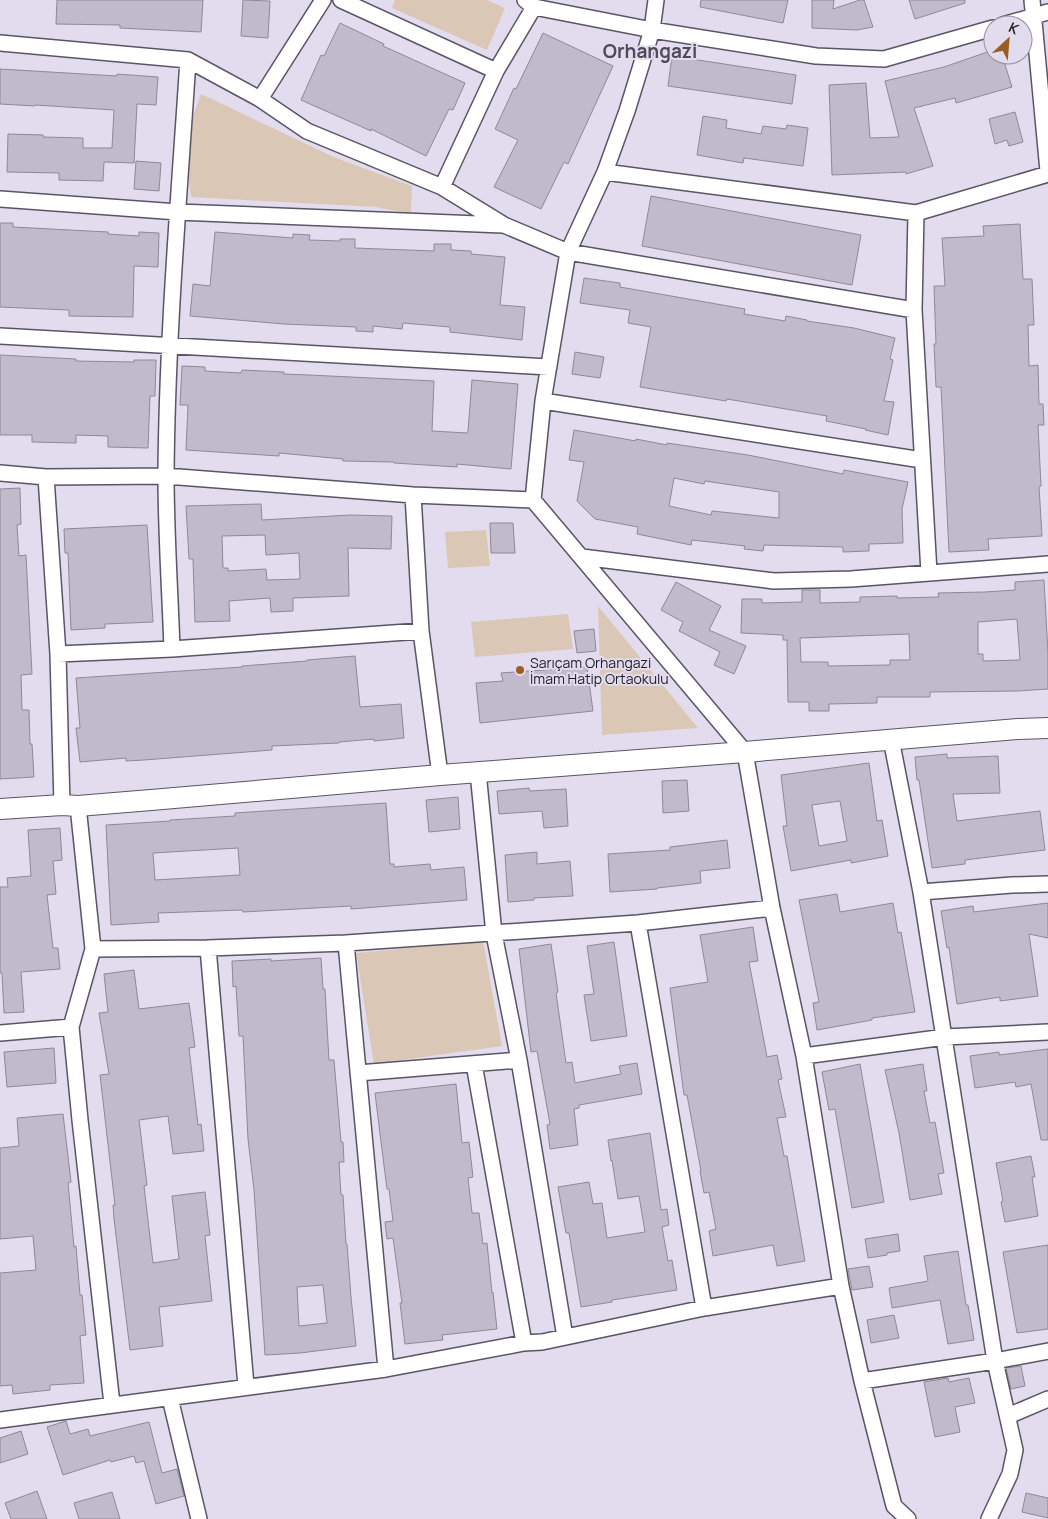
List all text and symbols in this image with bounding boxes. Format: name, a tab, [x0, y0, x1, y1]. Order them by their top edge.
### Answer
north arrow	[983, 15, 1033, 65]
text: K	[1006, 17, 1023, 39]
district label: Orhangazi	[603, 38, 697, 64]
place label: Sarıçam Orhangazi İmam Hatip Ortaokulu	[530, 653, 669, 688]
marker: Sarıçam Orhangazi İmam Hatip Ortaokulu	[514, 664, 526, 676]

